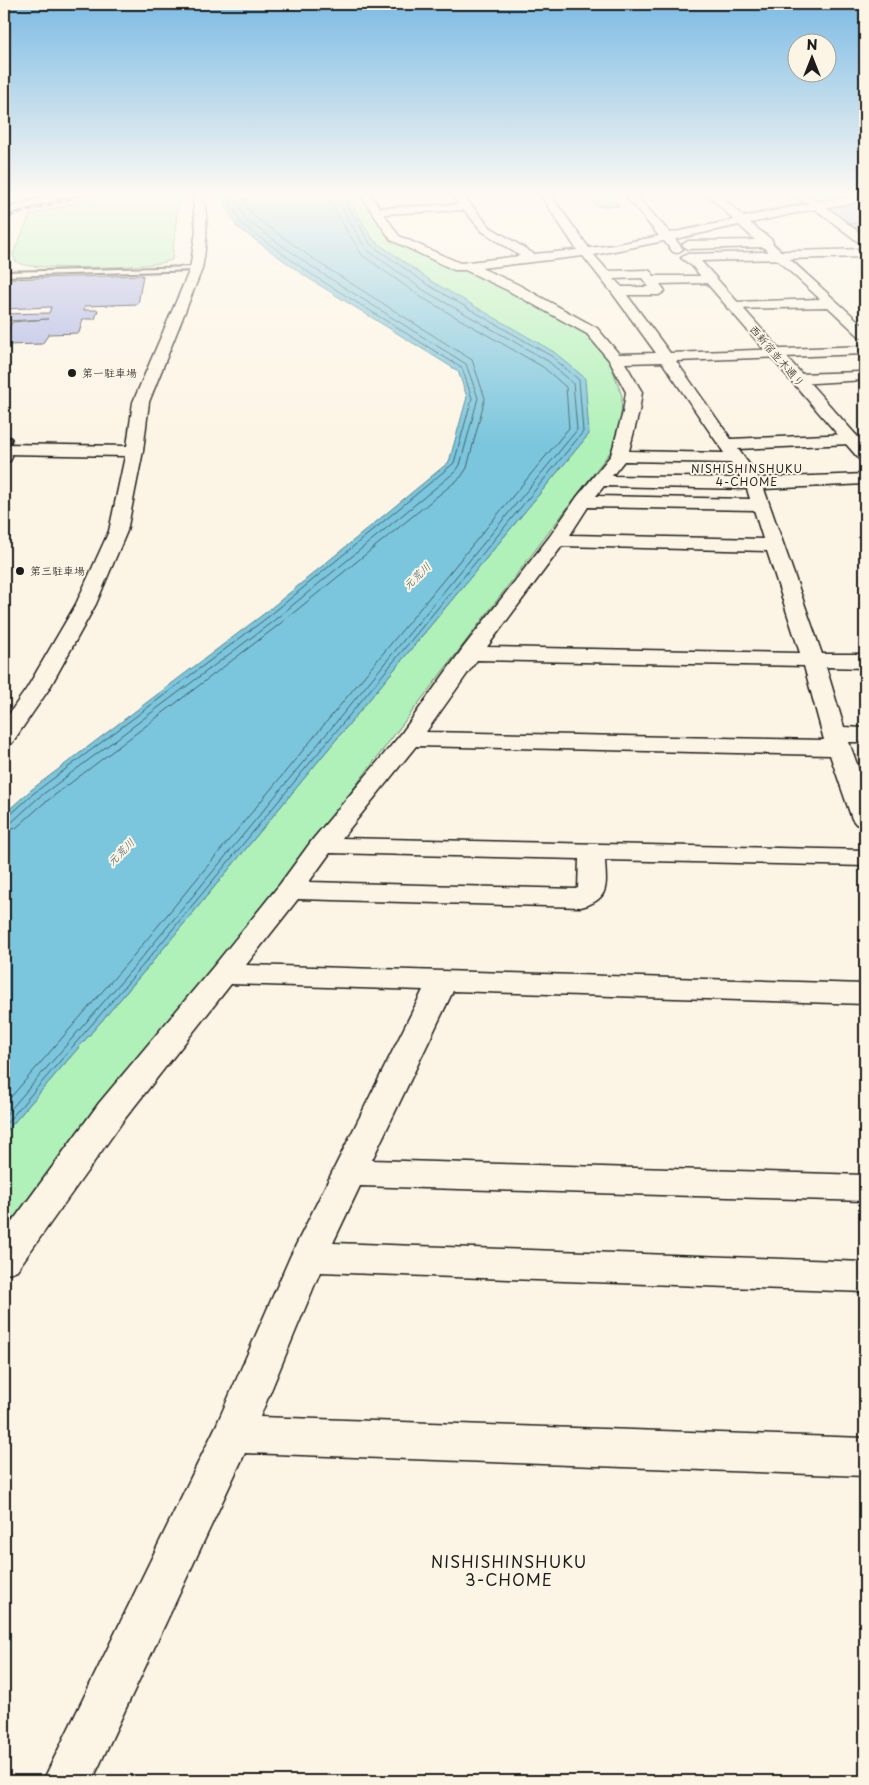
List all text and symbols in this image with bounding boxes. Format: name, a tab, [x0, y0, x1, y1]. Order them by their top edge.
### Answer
north arrow	[786, 32, 836, 82]
text: N	[806, 34, 818, 55]
street label: 西新宿並木通り	[746, 321, 809, 390]
place label: 第一駐車場	[82, 364, 137, 381]
marker: 第一駐車場	[66, 367, 78, 379]
district label: NISHISHINSHUKU 4-CHOME	[691, 460, 803, 490]
water label: 元荒川	[399, 558, 434, 593]
place label: 第三駐車場	[30, 562, 85, 579]
marker: 第三駐車場	[14, 565, 26, 577]
water label: 元荒川	[103, 834, 138, 869]
district label: NISHISHINSHUKU 3-CHOME	[431, 1549, 587, 1591]

